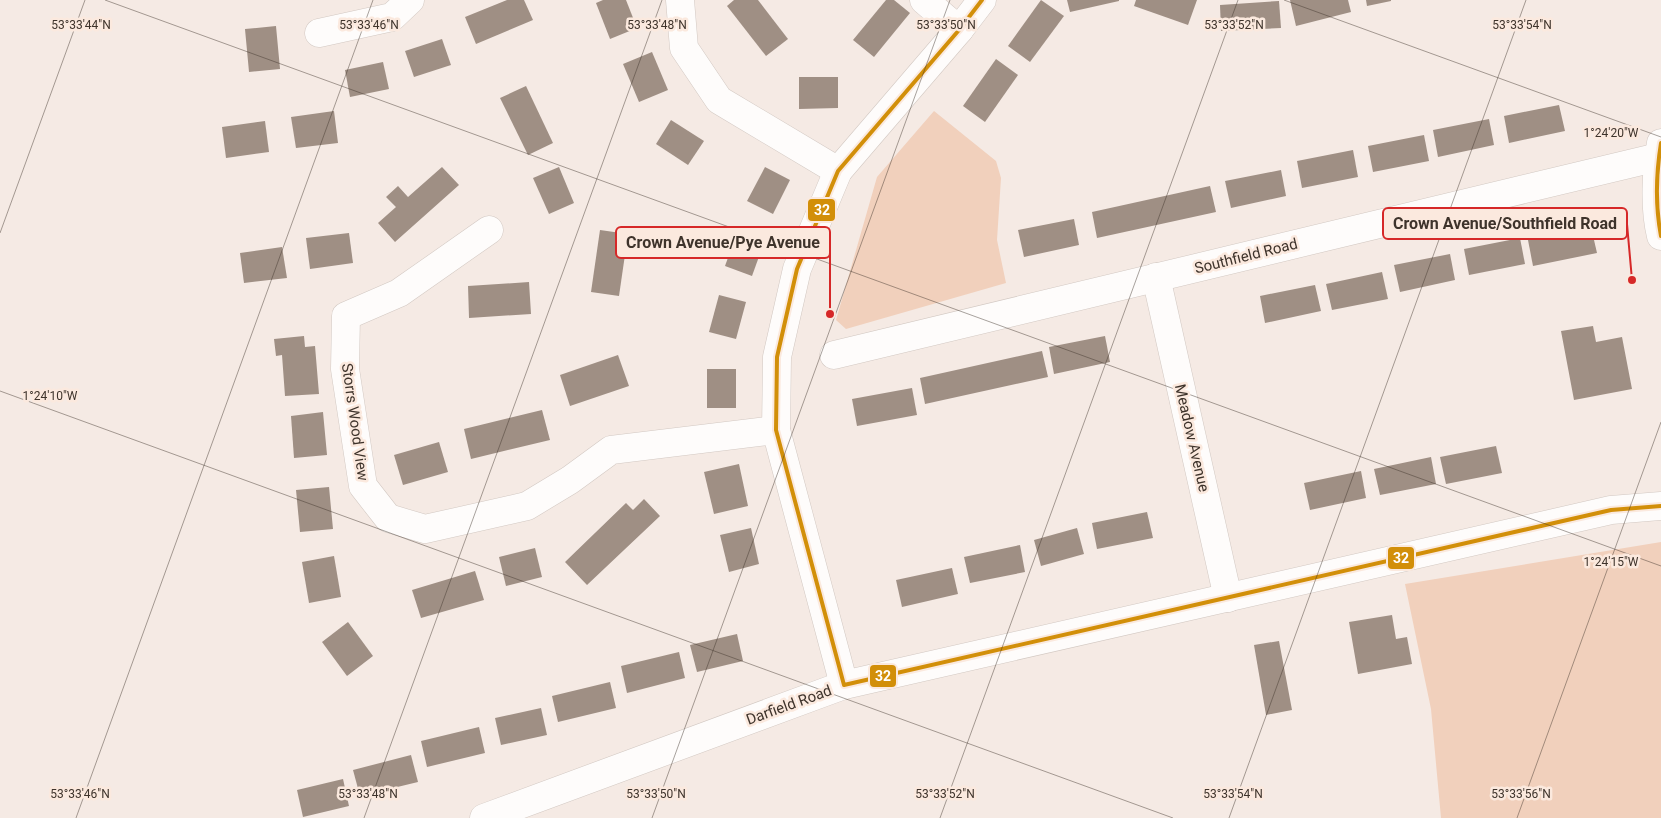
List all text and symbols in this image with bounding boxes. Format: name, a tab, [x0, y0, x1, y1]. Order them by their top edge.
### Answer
text: 53°33'44"N	[51, 18, 111, 32]
text: 53°33'46"N	[339, 18, 399, 32]
text: 53°33'48"N	[627, 18, 687, 32]
text: 53°33'50"N	[916, 18, 976, 32]
text: 53°33'52"N	[1204, 18, 1264, 32]
text: 53°33'54"N	[1492, 18, 1552, 32]
text: 1°24'20"W	[1584, 126, 1639, 140]
line badge: 32	[807, 198, 836, 222]
text: 32	[814, 202, 830, 218]
callout: Crown Avenue/Southfield Road	[1383, 208, 1627, 239]
text: Crown Avenue/Southfield Road	[1393, 214, 1617, 233]
callout: Crown Avenue/Pye Avenue	[616, 227, 830, 258]
text: Crown Avenue/Pye Avenue	[626, 233, 820, 252]
street label: Southfield Road	[1193, 235, 1299, 277]
street label: Storrs Wood View	[338, 362, 372, 482]
street label: Meadow Avenue	[1171, 382, 1213, 494]
text: 1°24'10"W	[23, 389, 78, 403]
line badge: 32	[1387, 546, 1415, 570]
text: 32	[1393, 550, 1409, 566]
text: 1°24'15"W	[1584, 555, 1639, 569]
line badge: 32	[869, 664, 897, 688]
text: 32	[875, 668, 891, 684]
street label: Darfield Road	[744, 681, 834, 729]
text: 53°33'46"N	[50, 787, 110, 801]
text: 53°33'48"N	[338, 787, 398, 801]
text: 53°33'50"N	[626, 787, 686, 801]
text: 53°33'52"N	[915, 787, 975, 801]
text: 53°33'54"N	[1203, 787, 1263, 801]
text: 53°33'56"N	[1491, 787, 1551, 801]

